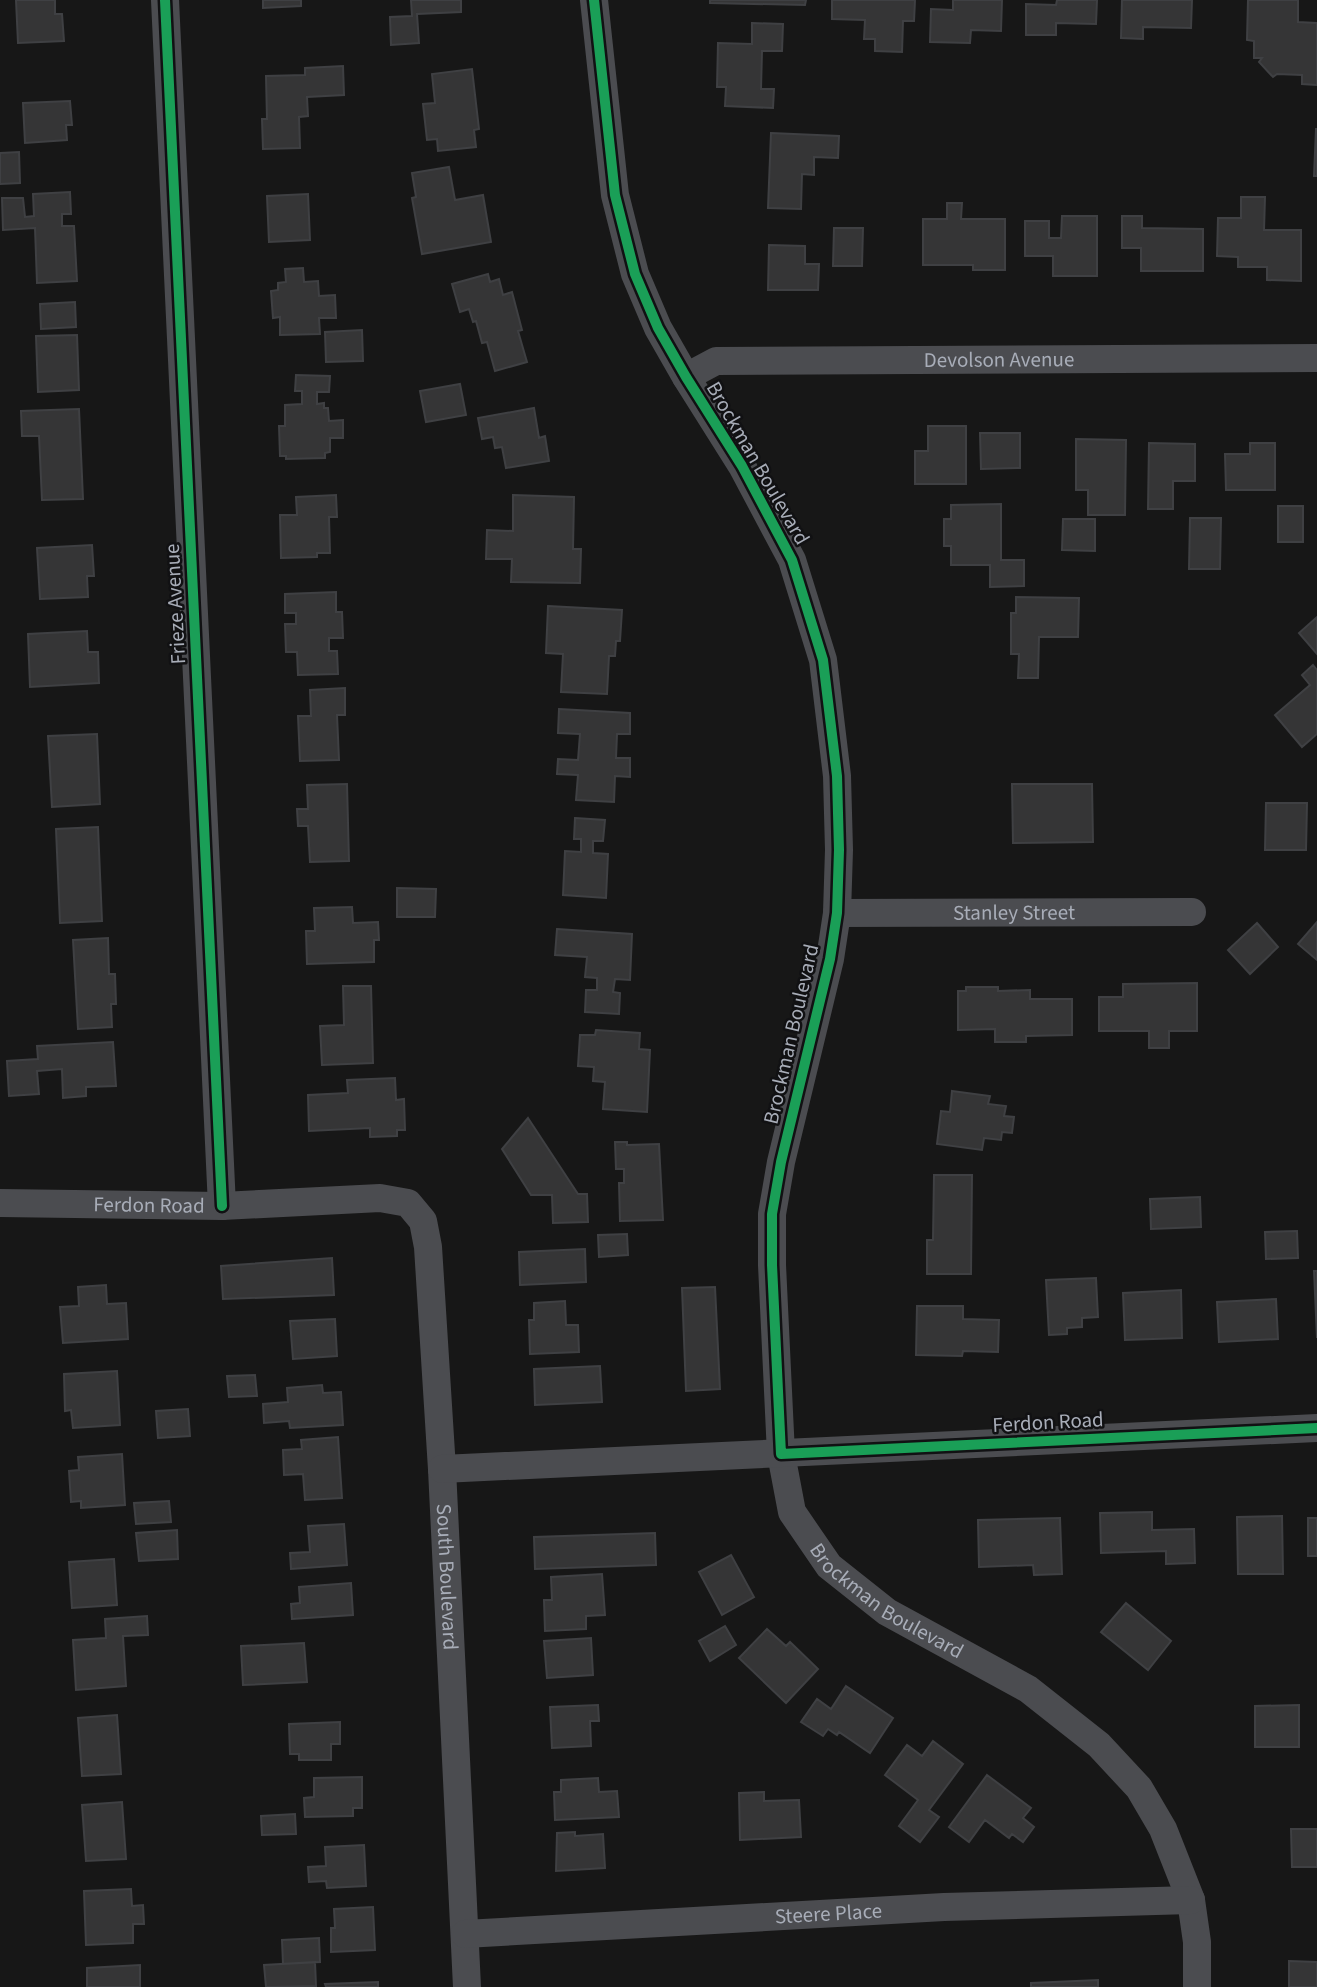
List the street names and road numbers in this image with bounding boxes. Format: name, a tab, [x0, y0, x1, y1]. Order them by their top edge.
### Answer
street label: Devolson Avenue	[924, 344, 1074, 375]
street label: Brockman Boulevard	[699, 376, 817, 550]
street label: Frieze Avenue	[157, 543, 193, 665]
street label: Stanley Street	[953, 897, 1075, 928]
street label: Brockman Boulevard	[756, 941, 826, 1127]
street label: Ferdon Road	[93, 1189, 205, 1221]
street label: Ferdon Road	[992, 1404, 1104, 1440]
street label: South Boulevard	[429, 1503, 466, 1651]
street label: Brockman Boulevard	[803, 1537, 969, 1666]
street label: Steere Place	[774, 1896, 883, 1932]

